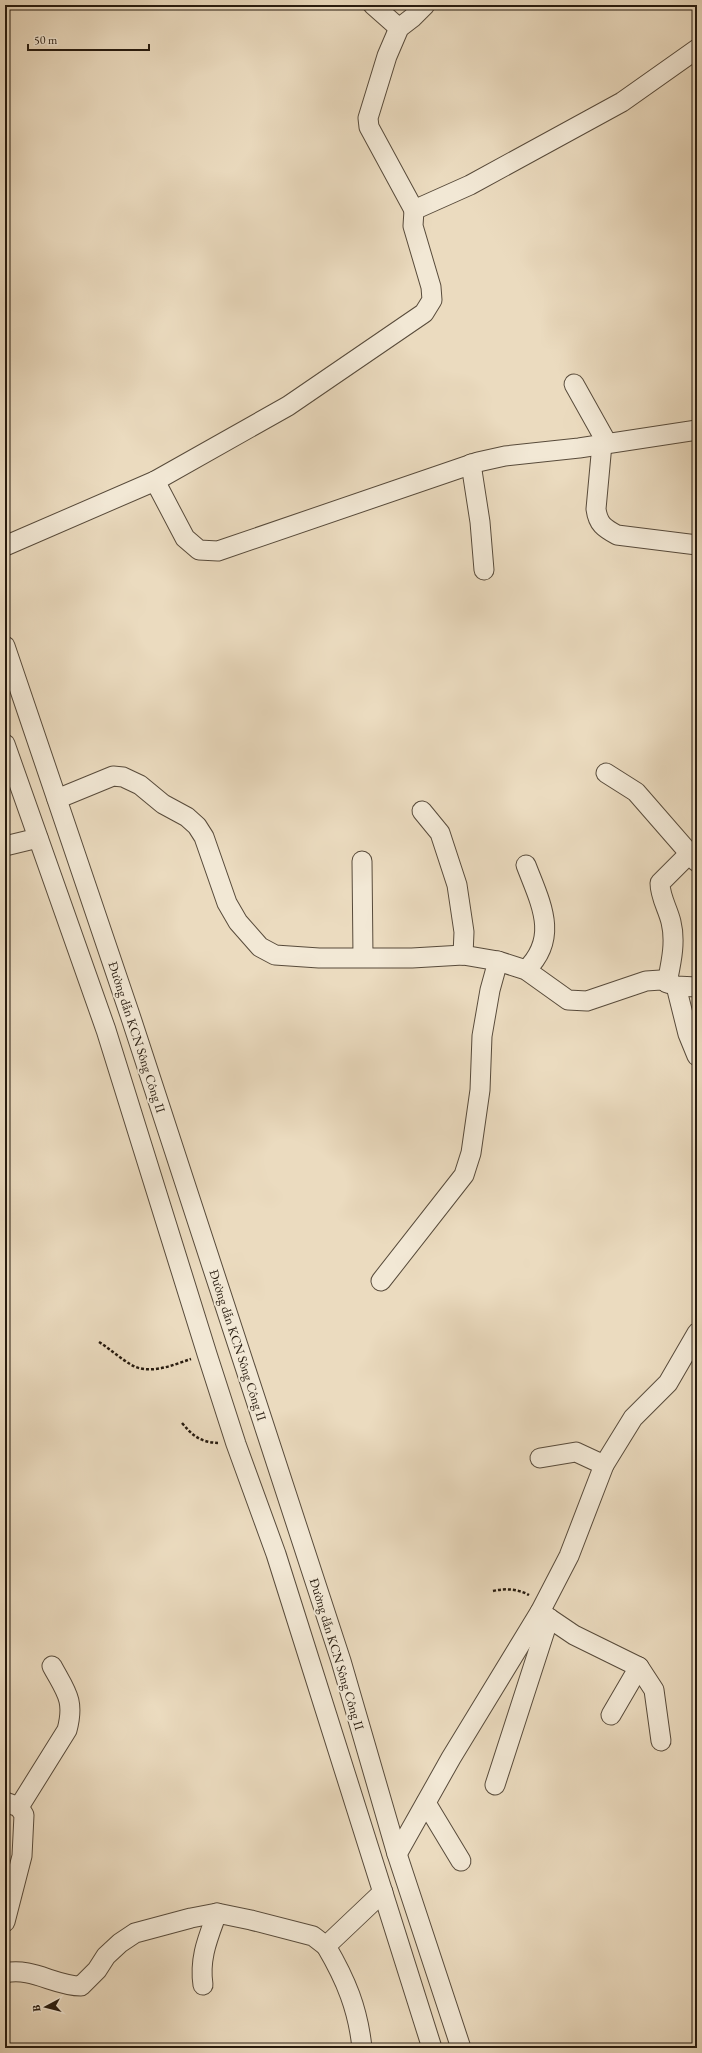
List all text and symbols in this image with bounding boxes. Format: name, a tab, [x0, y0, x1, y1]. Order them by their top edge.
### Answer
scale bar	[28, 26, 149, 52]
text: 50 m	[34, 32, 58, 48]
street label: Đường dẫn KCN Sông Công II	[104, 959, 170, 1115]
street label: Đường dẫn KCN Sông Công II	[205, 1267, 271, 1423]
street label: Đường dẫn KCN Sông Công II	[306, 1576, 368, 1733]
north arrow	[26, 1987, 66, 2027]
text: B	[29, 2004, 43, 2012]

